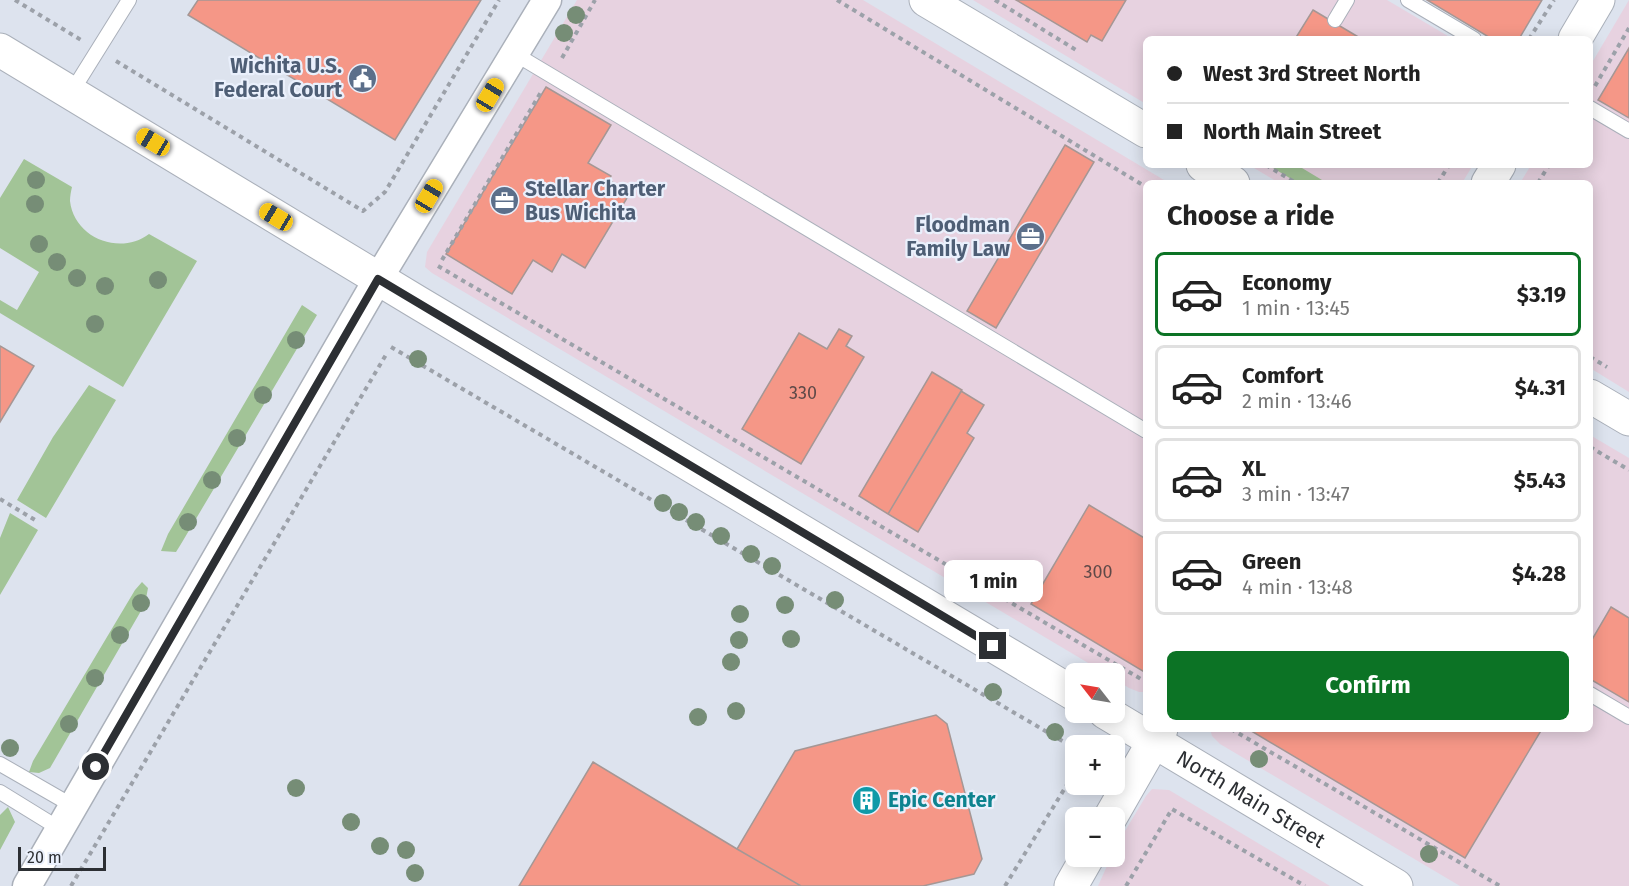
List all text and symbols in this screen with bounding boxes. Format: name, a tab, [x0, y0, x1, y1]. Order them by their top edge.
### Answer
place label: Wichita U.S. Federal Court	[214, 53, 343, 103]
text: West 3rd Street North	[1203, 60, 1421, 87]
public building icon: Wichita U.S. Federal Court	[347, 62, 379, 94]
car	[473, 75, 507, 115]
text: North Main Street	[1203, 118, 1381, 145]
car	[133, 125, 173, 159]
car	[412, 176, 446, 216]
place label: Stellar Charter Bus Wichita	[525, 176, 666, 226]
office icon: Stellar Charter Bus Wichita	[488, 185, 520, 217]
car	[256, 200, 296, 234]
text: Choose a ride	[1167, 200, 1334, 232]
place label: Floodman Family Law	[906, 212, 1010, 262]
office icon: Floodman Family Law	[1015, 221, 1047, 253]
icon: car	[1170, 267, 1224, 321]
text: Economy	[1242, 269, 1331, 296]
text: $3.19	[1517, 281, 1566, 308]
text: 1 min · 13:45	[1242, 296, 1350, 320]
icon: car	[1170, 360, 1224, 414]
text: Comfort	[1242, 362, 1323, 389]
text: $4.31	[1515, 374, 1566, 401]
house number: 330	[789, 382, 817, 404]
text: 2 min · 13:46	[1242, 389, 1352, 413]
icon: car	[1170, 453, 1224, 507]
text: XL	[1242, 455, 1266, 482]
text: $5.43	[1514, 467, 1566, 494]
text: 3 min · 13:47	[1242, 482, 1350, 506]
icon: car	[1170, 546, 1224, 600]
text: Green	[1242, 548, 1301, 575]
callout: 1 min	[944, 559, 1042, 601]
text: $4.28	[1512, 560, 1566, 587]
house number: 300	[1083, 561, 1113, 583]
text: 1 min	[969, 569, 1018, 593]
text: 4 min · 13:48	[1242, 575, 1353, 599]
route end	[979, 632, 1006, 659]
button: Confirm	[1167, 651, 1569, 720]
north arrow	[1065, 663, 1125, 723]
map controls	[1065, 663, 1125, 867]
button: +	[1065, 735, 1125, 795]
street label: North Main Street	[1172, 745, 1330, 854]
route start	[82, 753, 109, 780]
building icon: Epic Center	[851, 784, 883, 816]
place label: Epic Center	[888, 787, 996, 813]
button: −	[1065, 807, 1125, 867]
scale bar	[18, 844, 106, 872]
text: 20 m	[27, 848, 62, 867]

